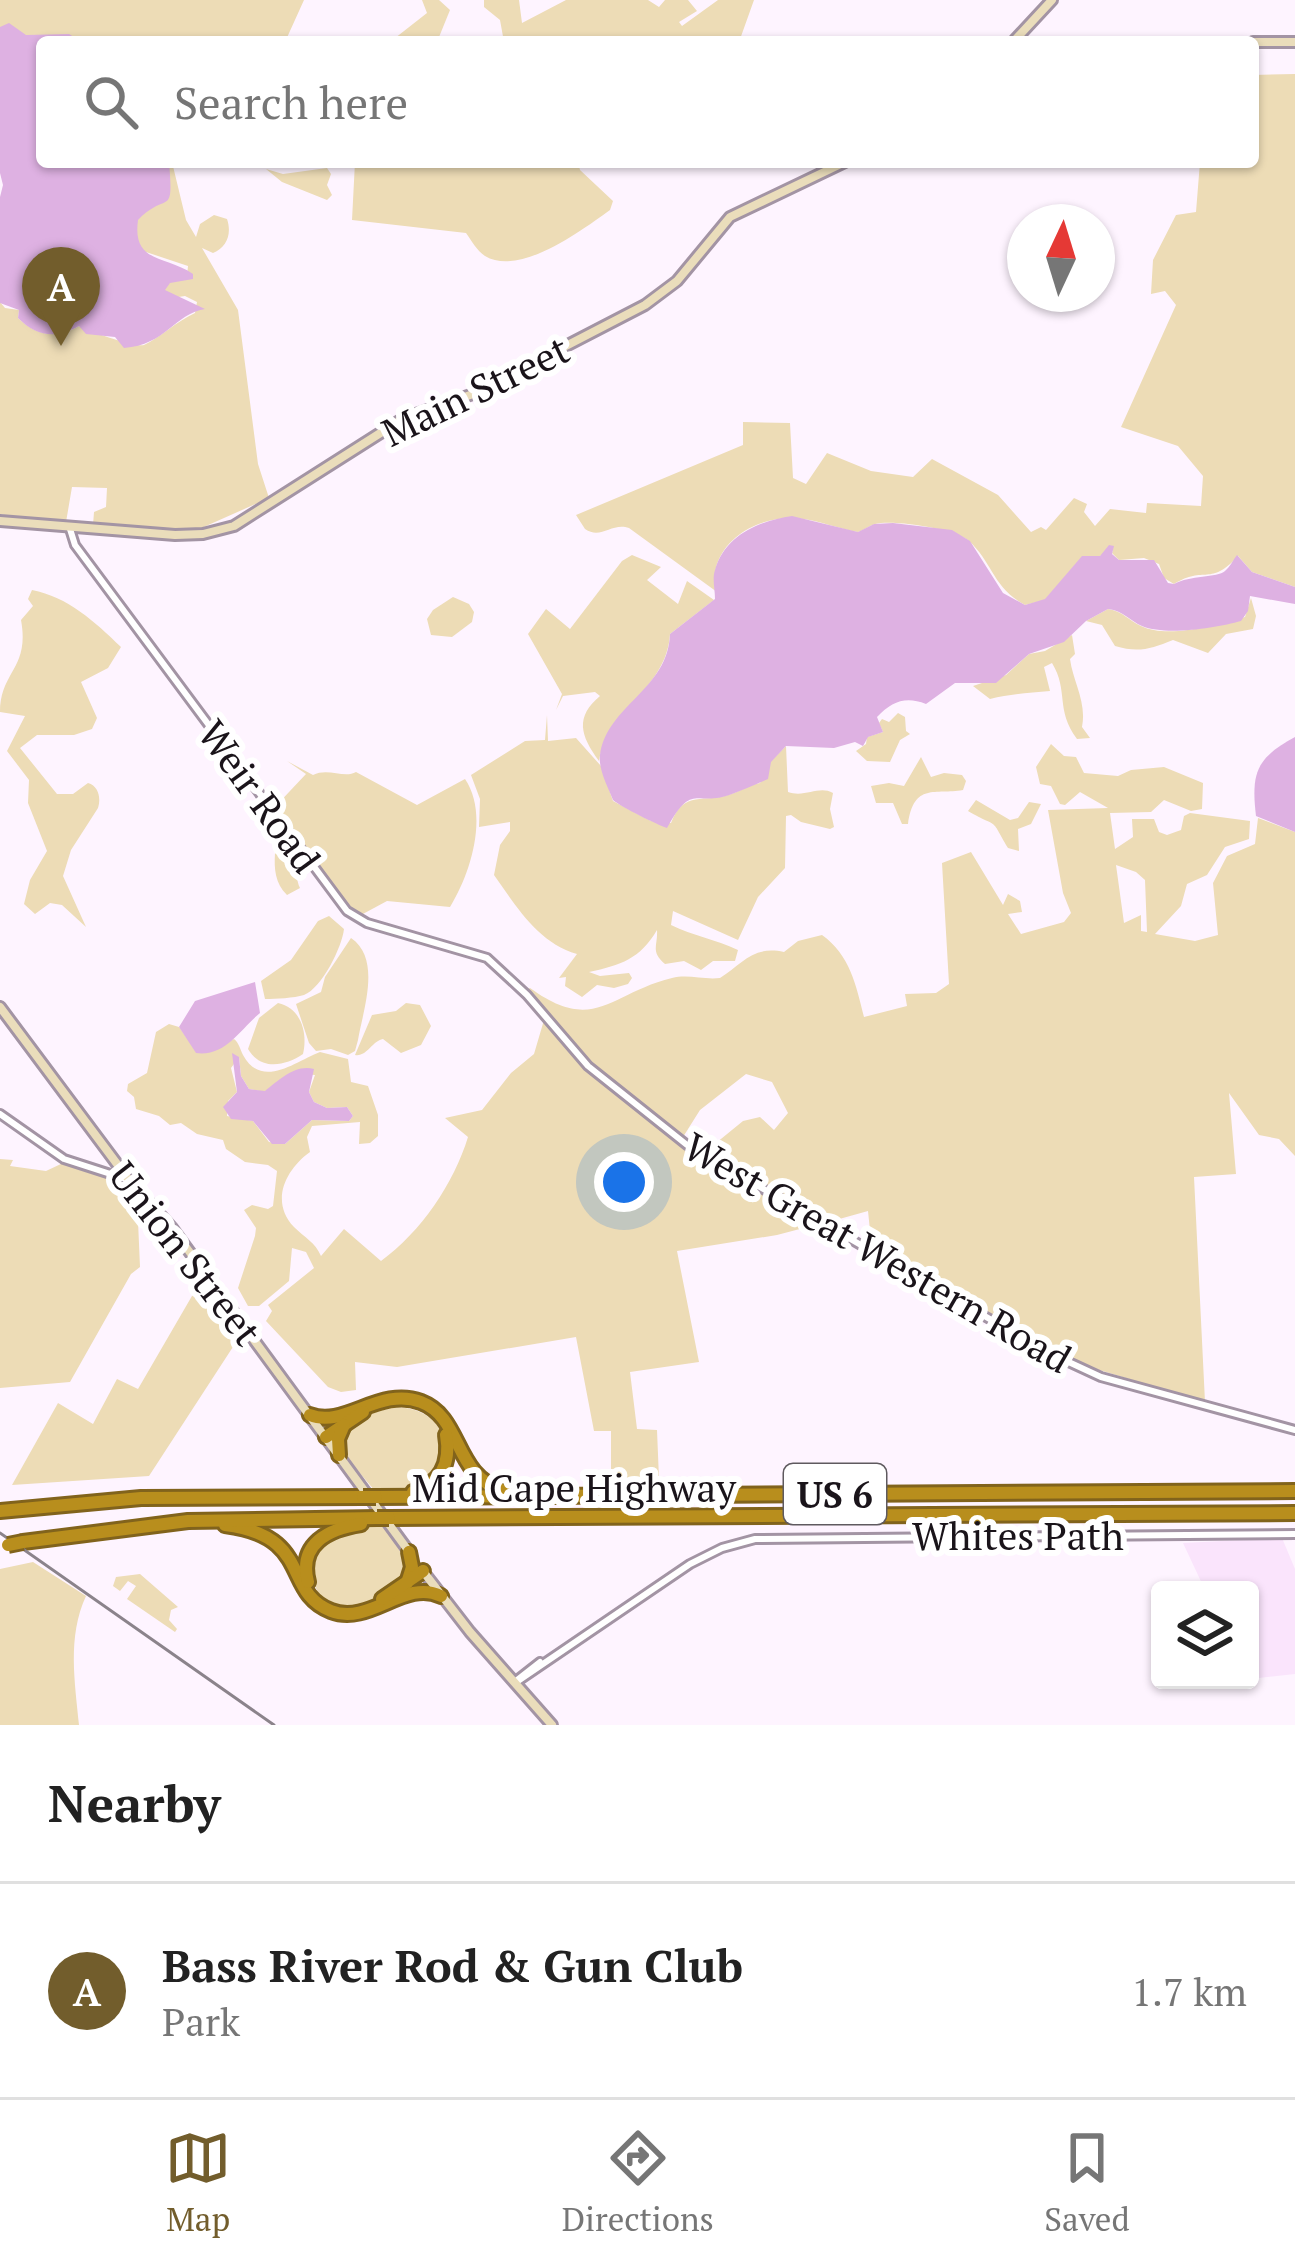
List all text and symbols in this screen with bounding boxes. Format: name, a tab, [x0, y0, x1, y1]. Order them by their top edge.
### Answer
search box	[36, 36, 1259, 168]
icon: search	[78, 69, 144, 135]
text: Search here	[174, 72, 408, 132]
north arrow	[1007, 204, 1115, 312]
pin: A	[22, 247, 100, 346]
street label: Main Street	[373, 322, 577, 458]
street label: Weir Road	[187, 709, 333, 883]
street label: West Great Western Road	[675, 1120, 1081, 1384]
street label: Union Street	[98, 1151, 274, 1355]
your location	[594, 1152, 654, 1212]
street label: Mid Cape Highway	[412, 1461, 737, 1513]
road number: US 6	[784, 1464, 886, 1524]
street label: Whites Path	[912, 1509, 1124, 1561]
map controls	[1151, 1581, 1259, 1689]
button: layers	[1151, 1581, 1259, 1689]
text: Nearby	[48, 1769, 221, 1837]
text: Bass River Rod & Gun Club	[162, 1935, 743, 1995]
text: A	[73, 1965, 101, 2017]
text: 1.7 km	[1131, 1965, 1247, 2017]
text: Park	[162, 1995, 240, 2047]
tab: Map	[165, 2125, 231, 2240]
tab: Directions	[562, 2125, 714, 2240]
tab: Saved	[1044, 2125, 1130, 2240]

